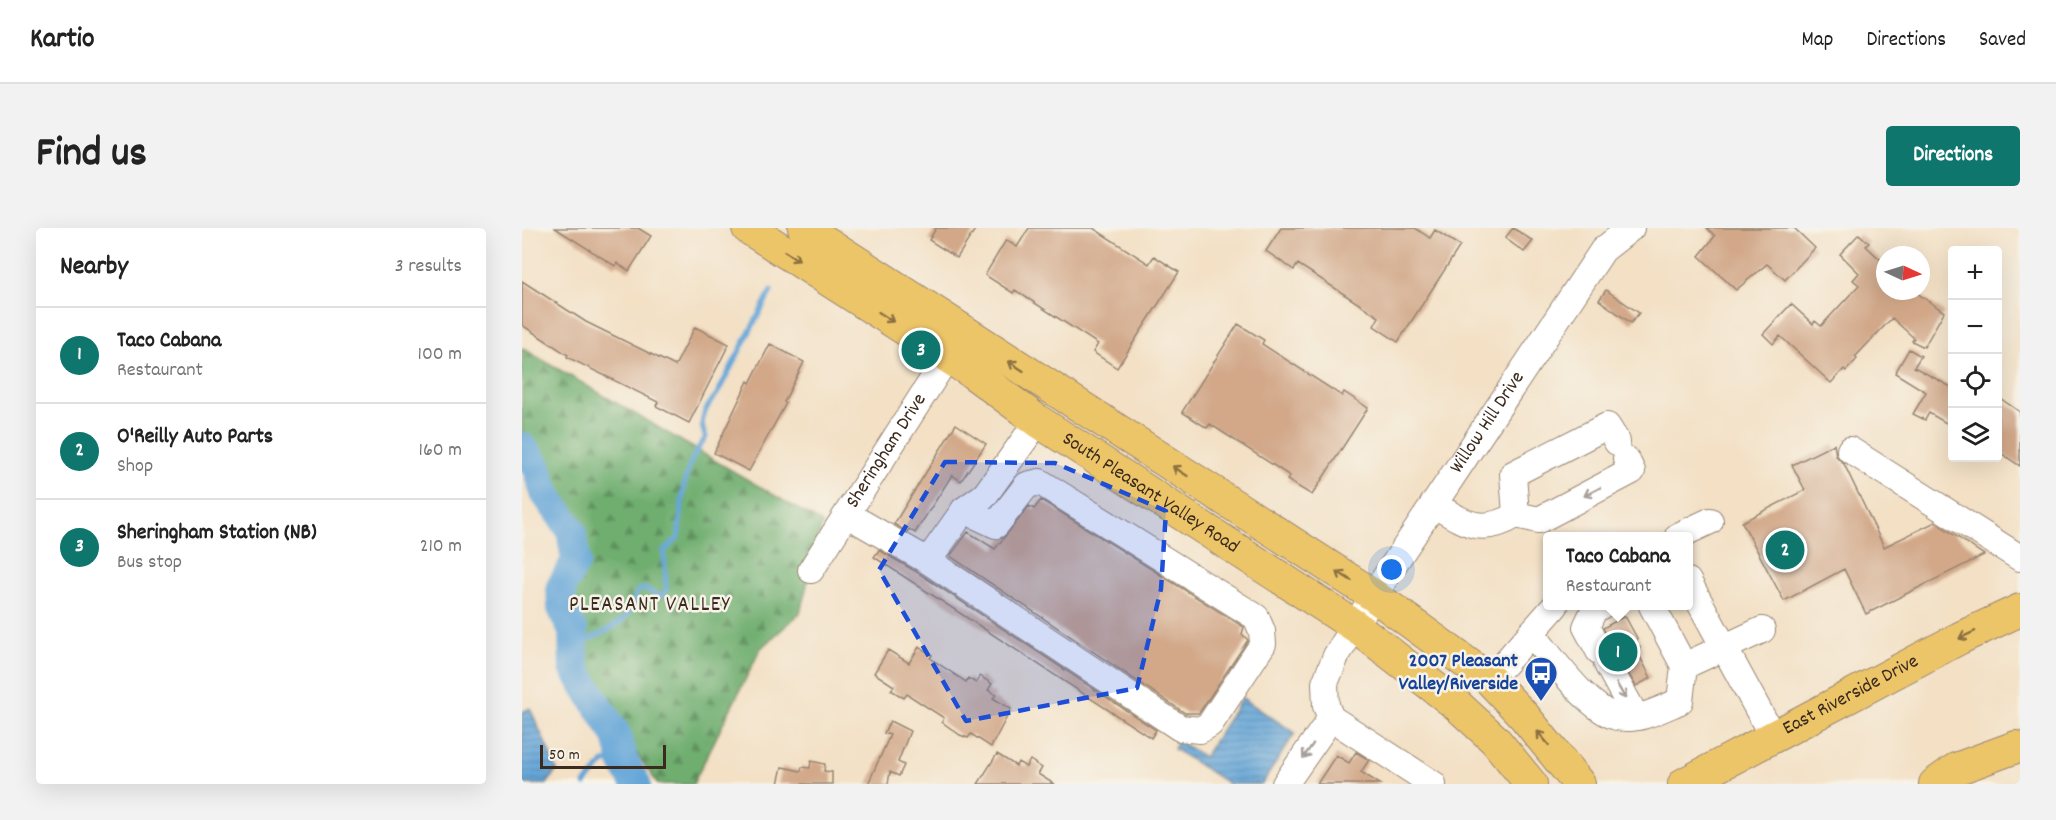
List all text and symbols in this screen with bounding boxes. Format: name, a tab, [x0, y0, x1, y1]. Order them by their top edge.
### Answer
text: Kartio	[30, 21, 94, 61]
text: Map	[1802, 26, 1833, 56]
text: Directions	[1866, 26, 1946, 56]
text: Saved	[1979, 26, 2026, 56]
text: Find us	[36, 126, 147, 186]
button: Directions	[1886, 126, 2020, 186]
north arrow	[1876, 246, 1930, 300]
map controls	[1948, 246, 2002, 462]
button: +	[1948, 246, 2002, 300]
text: Nearby	[60, 249, 128, 286]
one-way arrow	[784, 250, 801, 263]
text: 3 results	[395, 253, 462, 281]
button: −	[1948, 300, 2002, 354]
one-way arrow	[877, 311, 894, 323]
text: Taco Cabana	[117, 326, 221, 357]
pin: 3	[902, 328, 940, 372]
text: 1	[77, 341, 82, 369]
text: 100 m	[418, 341, 462, 369]
button: locate	[1948, 354, 2002, 408]
text: Restaurant	[117, 357, 203, 385]
one-way arrow	[1008, 360, 1024, 372]
street label: Willow Hill Drive	[1444, 366, 1532, 480]
street label: Sheringham Drive	[840, 388, 934, 514]
button: layers	[1948, 408, 2002, 462]
text: O'Reilly Auto Parts	[117, 422, 273, 453]
street label: South Pleasant Valley Road	[1056, 426, 1244, 561]
text: 2	[75, 437, 84, 465]
text: 160 m	[419, 437, 462, 465]
text: Shop	[117, 453, 153, 481]
one-way arrow	[1172, 465, 1189, 477]
one-way arrow	[1583, 487, 1601, 498]
text: Sheringham Station (NB)	[117, 518, 317, 549]
pin: 2	[1766, 528, 1804, 572]
popup	[1543, 532, 1693, 610]
text: 3	[75, 533, 84, 561]
text: 210 m	[420, 533, 462, 561]
text: Taco Cabana	[1566, 542, 1670, 573]
text: Bus stop	[117, 549, 182, 577]
your location	[1377, 555, 1406, 584]
one-way arrow	[1336, 570, 1353, 582]
text: Restaurant	[1566, 573, 1652, 601]
district label: PLEASANT VALLEY	[569, 591, 731, 621]
pin: 1	[1598, 630, 1638, 674]
one-way arrow	[1958, 630, 1976, 641]
place label: 2007 Pleasant Valley/Riverside	[1399, 648, 1519, 699]
street label: East Riverside Drive	[1778, 648, 1924, 743]
bus stop icon: 2007 Pleasant Valley/Riverside	[1523, 655, 1559, 702]
one-way arrow	[1616, 682, 1628, 699]
one-way arrow	[1536, 731, 1550, 746]
scale bar	[540, 742, 666, 770]
one-way arrow	[1302, 742, 1314, 759]
text: 50 m	[549, 744, 580, 767]

